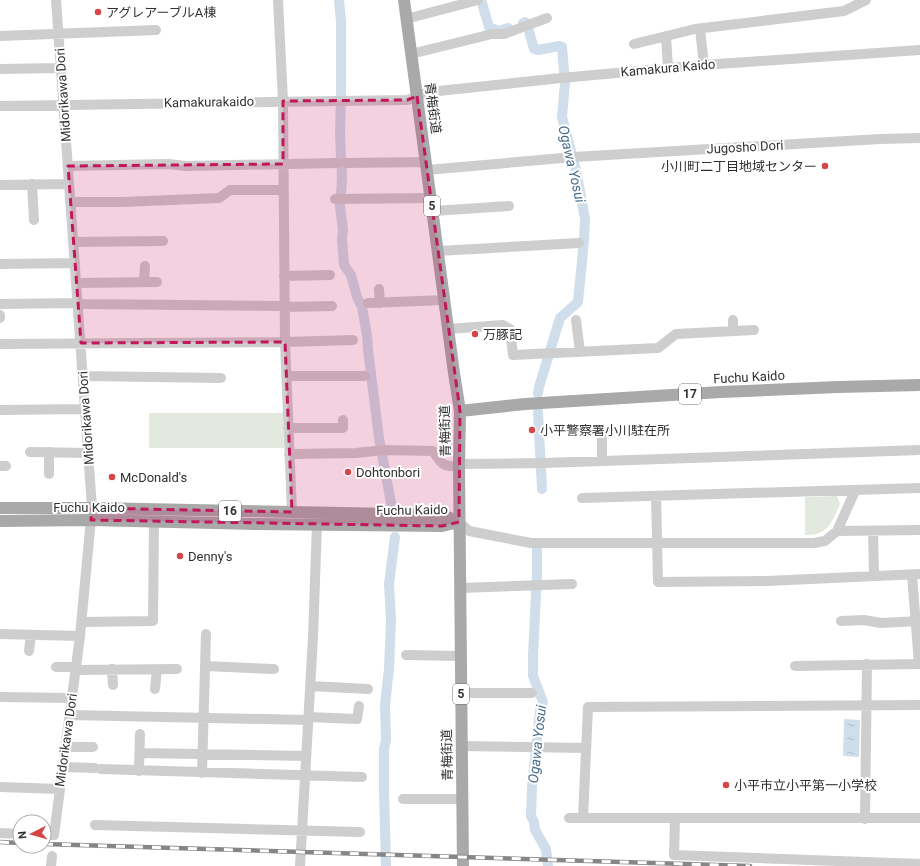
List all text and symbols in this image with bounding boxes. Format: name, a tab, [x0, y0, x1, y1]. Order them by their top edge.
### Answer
place label: アグレアーブルA棟	[106, 5, 216, 20]
marker: アグレアーブルA棟	[93, 7, 103, 17]
street label: Midorikawa Dori	[52, 48, 74, 142]
street label: Kamakura Kaido	[620, 56, 716, 80]
street label: 青梅街道	[422, 81, 444, 135]
street label: Kamakurakaido	[164, 94, 254, 110]
water label: Ogawa Yosui	[555, 124, 589, 205]
street label: Jugosho Dori	[706, 137, 784, 157]
place label: 小川町二丁目地域センター	[661, 159, 817, 174]
marker: 小川町二丁目地域センター	[820, 161, 830, 171]
road number: 5	[424, 196, 440, 216]
place label: 万豚記	[483, 327, 522, 342]
marker: 万豚記	[470, 329, 480, 339]
street label: Fuchu Kaido	[713, 368, 785, 386]
street label: Midorikawa Dori	[75, 371, 97, 465]
road number: 17	[679, 384, 701, 404]
street label: 青梅街道	[437, 405, 453, 457]
place label: 小平警察署小川駐在所	[540, 423, 670, 438]
marker: 小平警察署小川駐在所	[527, 425, 537, 435]
place label: Dohtonbori	[356, 465, 420, 480]
marker: Dohtonbori	[343, 467, 353, 477]
place label: McDonald's	[120, 470, 188, 485]
marker: McDonald's	[107, 472, 117, 482]
street label: Fuchu Kaido	[53, 500, 125, 515]
road number: 16	[219, 501, 241, 521]
street label: Fuchu Kaido	[376, 502, 448, 518]
place label: Denny's	[188, 549, 233, 564]
marker: Denny's	[175, 551, 185, 561]
road number: 5	[453, 684, 469, 704]
street label: Midorikawa Dori	[52, 692, 80, 788]
water label: Ogawa Yosui	[525, 703, 549, 784]
street label: 青梅街道	[439, 729, 455, 781]
place label: 小平市立小平第一小学校	[734, 778, 877, 793]
marker: 小平市立小平第一小学校	[721, 780, 731, 790]
north arrow	[12, 814, 52, 854]
text: N	[16, 830, 29, 840]

